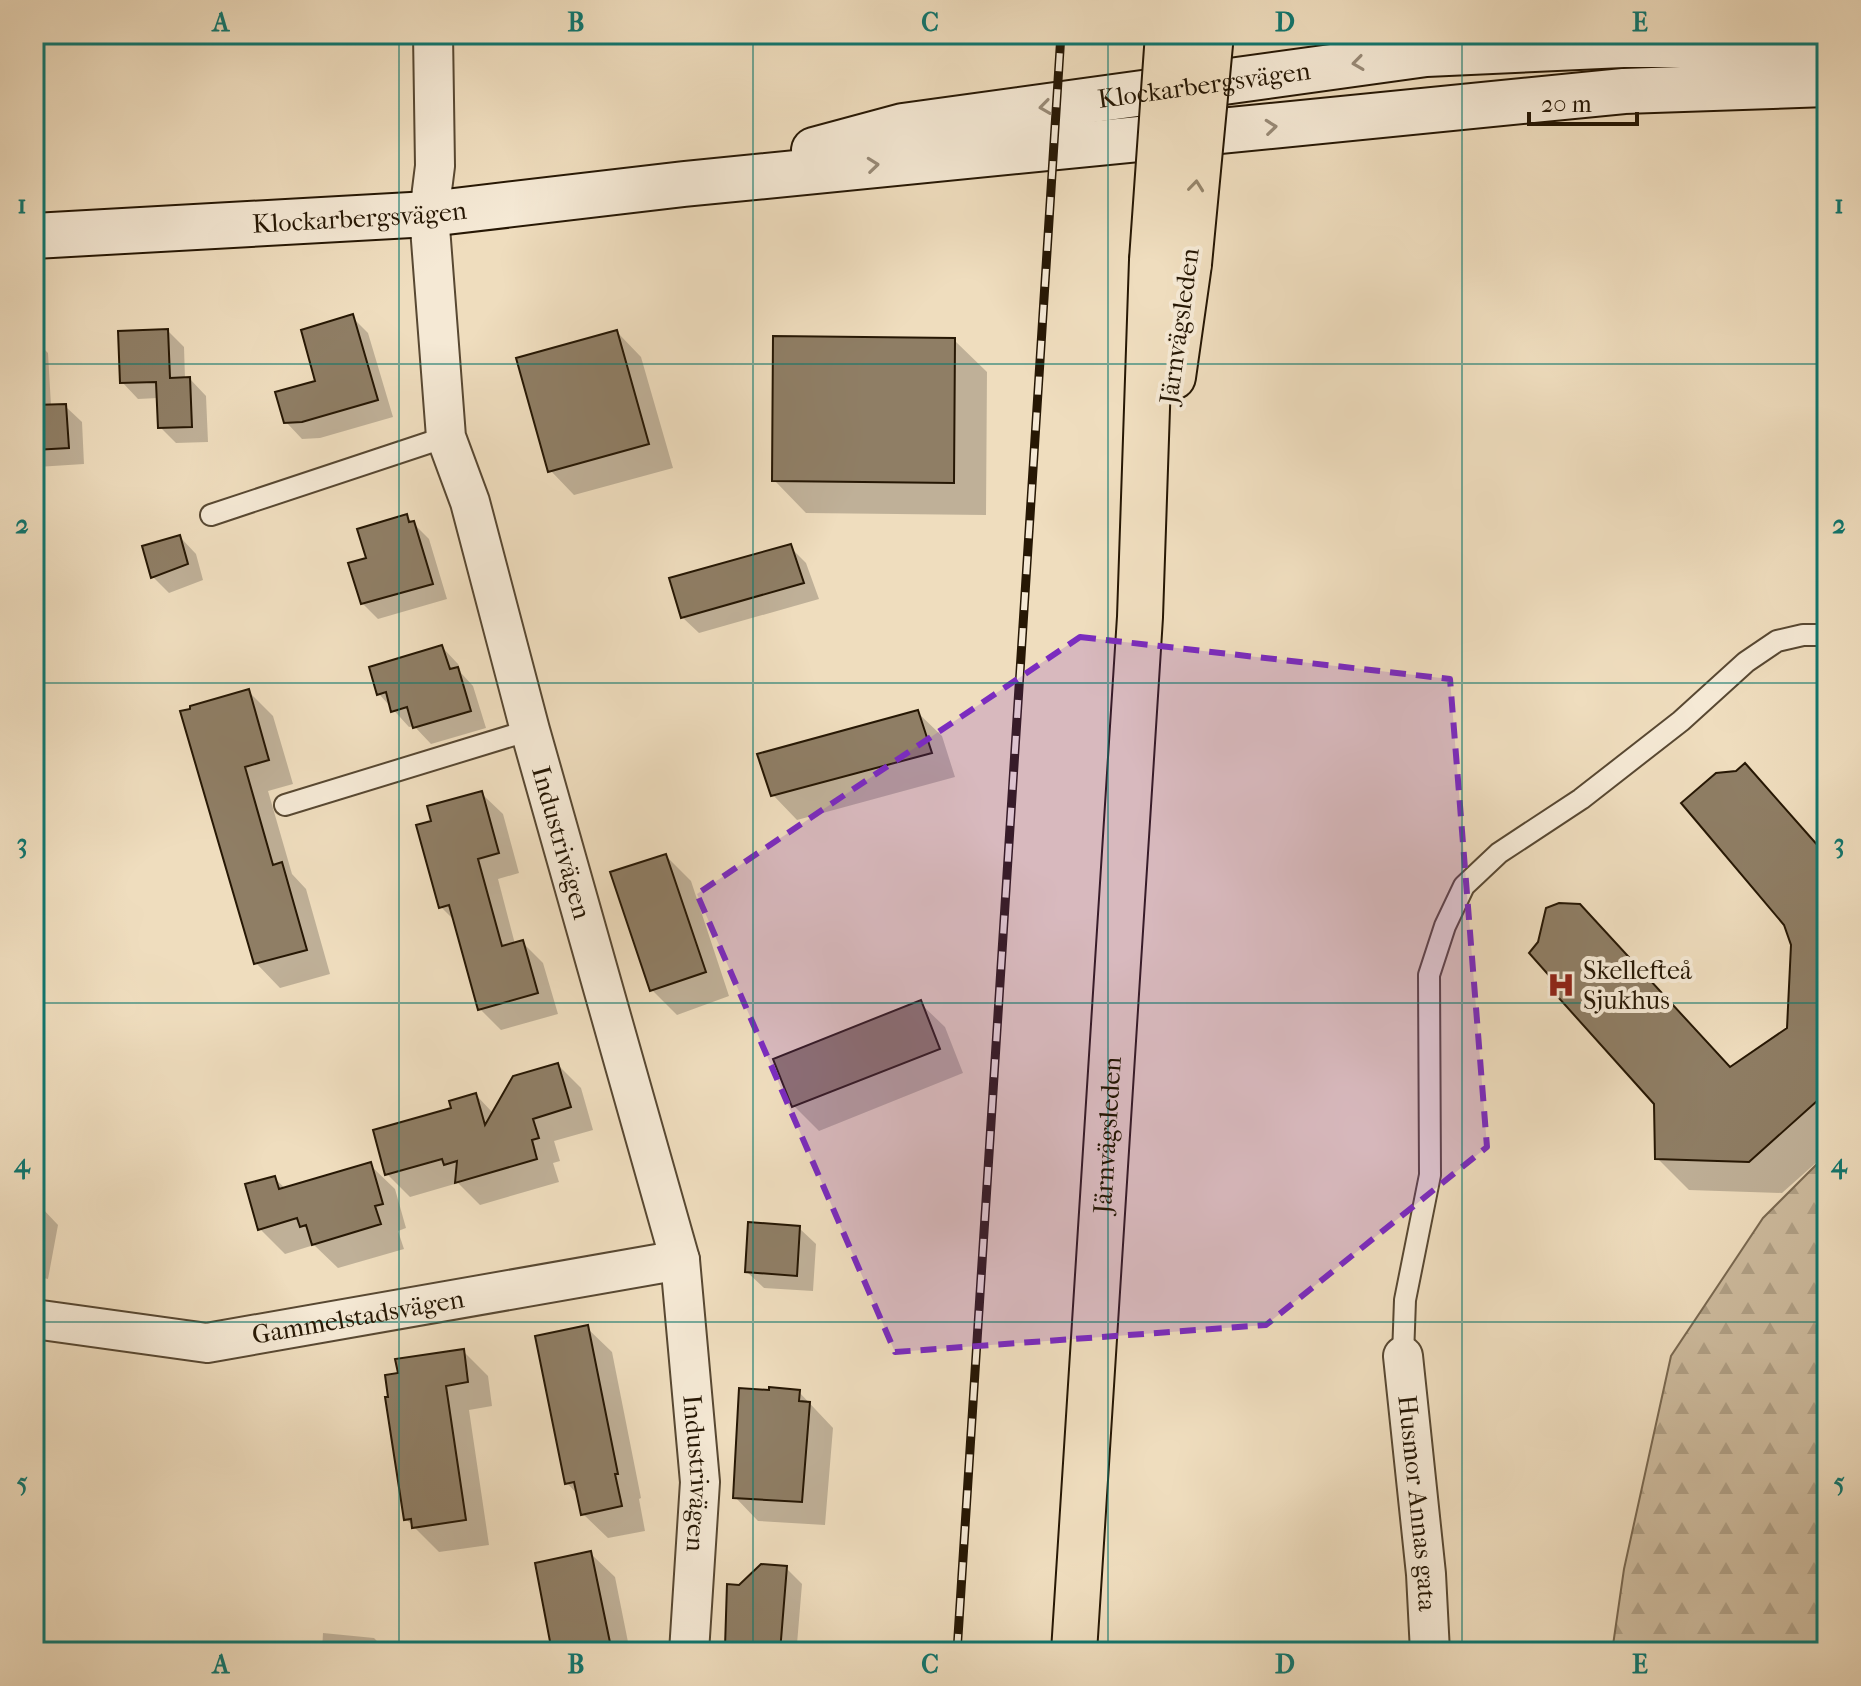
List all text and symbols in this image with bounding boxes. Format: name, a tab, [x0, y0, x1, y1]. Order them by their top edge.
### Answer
text: A	[211, 7, 231, 38]
text: B	[568, 7, 585, 38]
text: C	[921, 7, 939, 38]
text: D	[1275, 7, 1295, 38]
text: E	[1632, 7, 1648, 38]
one-way arrow	[1351, 54, 1365, 71]
street label: Klockarbergsvägen	[1096, 55, 1312, 115]
scale bar	[1529, 76, 1637, 126]
text: 20 m	[1541, 90, 1592, 118]
one-way arrow	[1038, 98, 1051, 115]
one-way arrow	[1265, 119, 1278, 136]
one-way arrow	[867, 157, 880, 174]
one-way arrow	[1187, 179, 1204, 192]
text: 1	[17, 189, 27, 220]
text: 1	[1834, 189, 1844, 220]
street label: Klockarbergsvägen	[252, 195, 468, 240]
street label: Järnvägsleden	[1153, 246, 1206, 408]
text: 2	[15, 509, 29, 540]
text: 2	[1832, 509, 1846, 540]
street label: Industrivägen	[525, 762, 598, 923]
text: 3	[17, 828, 27, 859]
text: 3	[1834, 828, 1844, 859]
place label: Skellefteå Sjukhus	[1583, 955, 1693, 1016]
hospital icon: Skellefteå Sjukhus	[1546, 970, 1576, 1000]
street label: Järnvägsleden	[1087, 1056, 1128, 1217]
text: 4	[13, 1148, 31, 1180]
text: 4	[1830, 1148, 1848, 1180]
street label: Gammelstadsvägen	[250, 1283, 467, 1351]
street label: Industrivägen	[676, 1393, 715, 1553]
street label: Husmor Annas gata	[1391, 1394, 1443, 1613]
text: 5	[16, 1467, 28, 1498]
text: 5	[1833, 1467, 1845, 1498]
text: A	[211, 1649, 231, 1680]
text: B	[568, 1649, 585, 1680]
text: C	[921, 1649, 939, 1680]
text: D	[1275, 1649, 1295, 1680]
text: E	[1632, 1649, 1648, 1680]

